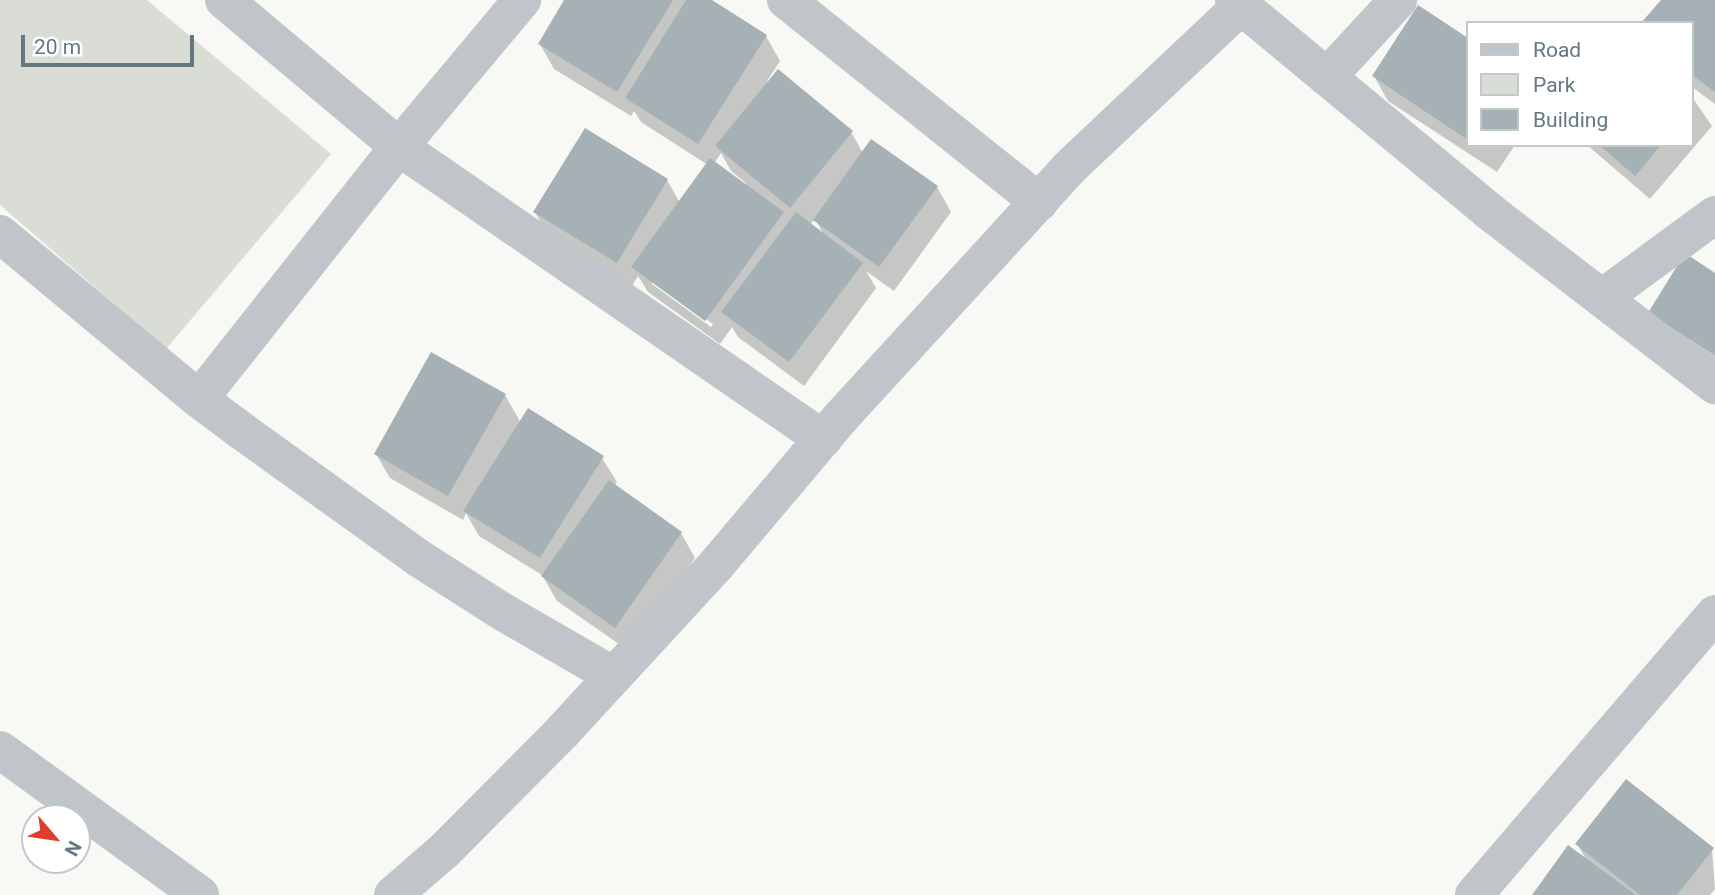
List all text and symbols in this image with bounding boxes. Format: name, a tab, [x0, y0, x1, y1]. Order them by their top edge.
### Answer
scale bar	[24, 21, 198, 65]
legend	[1466, 21, 1694, 147]
text: 20 m	[34, 35, 81, 59]
text: Road	[1533, 38, 1581, 62]
text: Park	[1533, 73, 1575, 97]
text: Building	[1533, 108, 1608, 132]
north arrow	[21, 804, 91, 874]
text: N	[60, 837, 86, 860]

